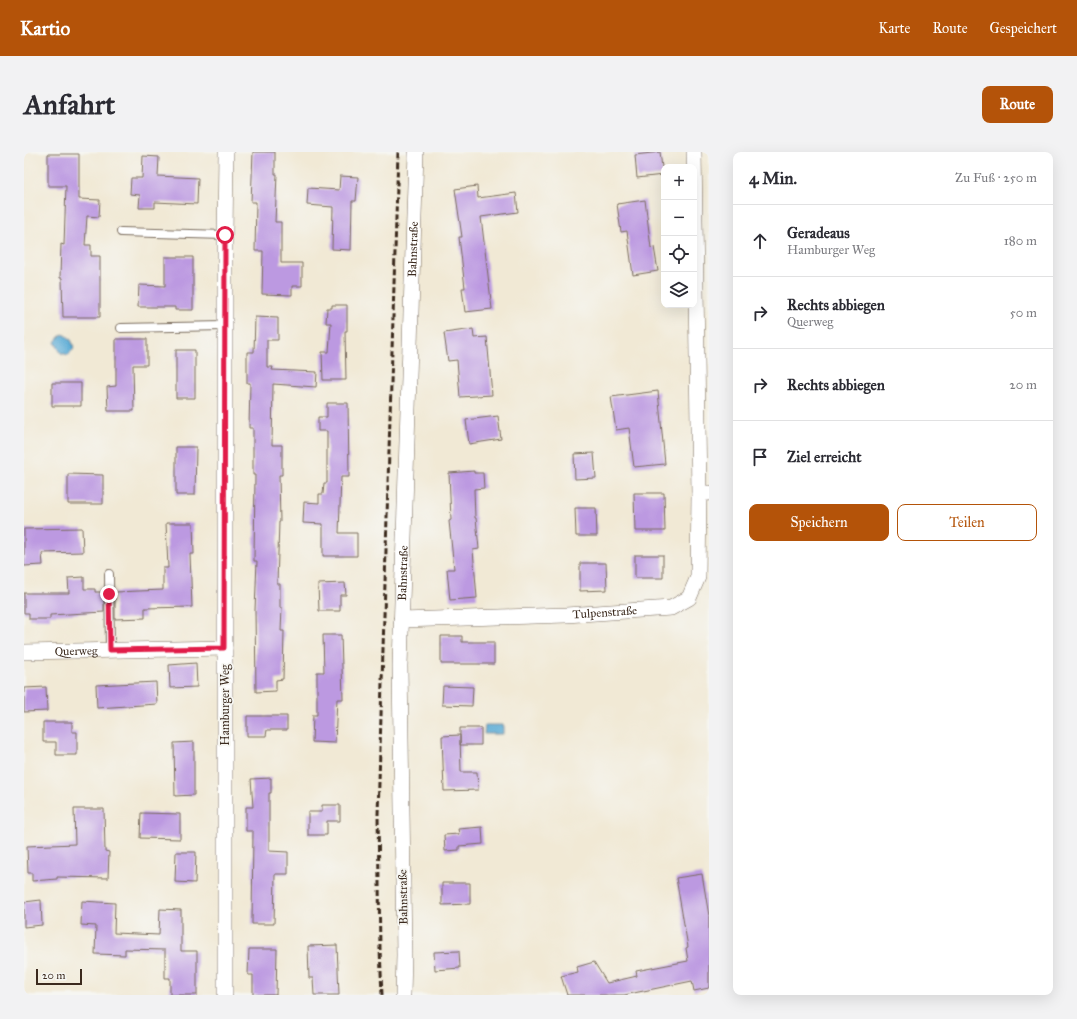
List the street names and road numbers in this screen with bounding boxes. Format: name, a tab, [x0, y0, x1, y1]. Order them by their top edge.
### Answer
street label: Bahnstraße	[405, 221, 421, 277]
street label: Bahnstraße	[395, 545, 411, 601]
street label: Tulpenstraße	[572, 603, 638, 622]
street label: Querweg	[54, 644, 98, 659]
street label: Hamburger Weg	[218, 664, 233, 746]
street label: Bahnstraße	[396, 869, 410, 925]

